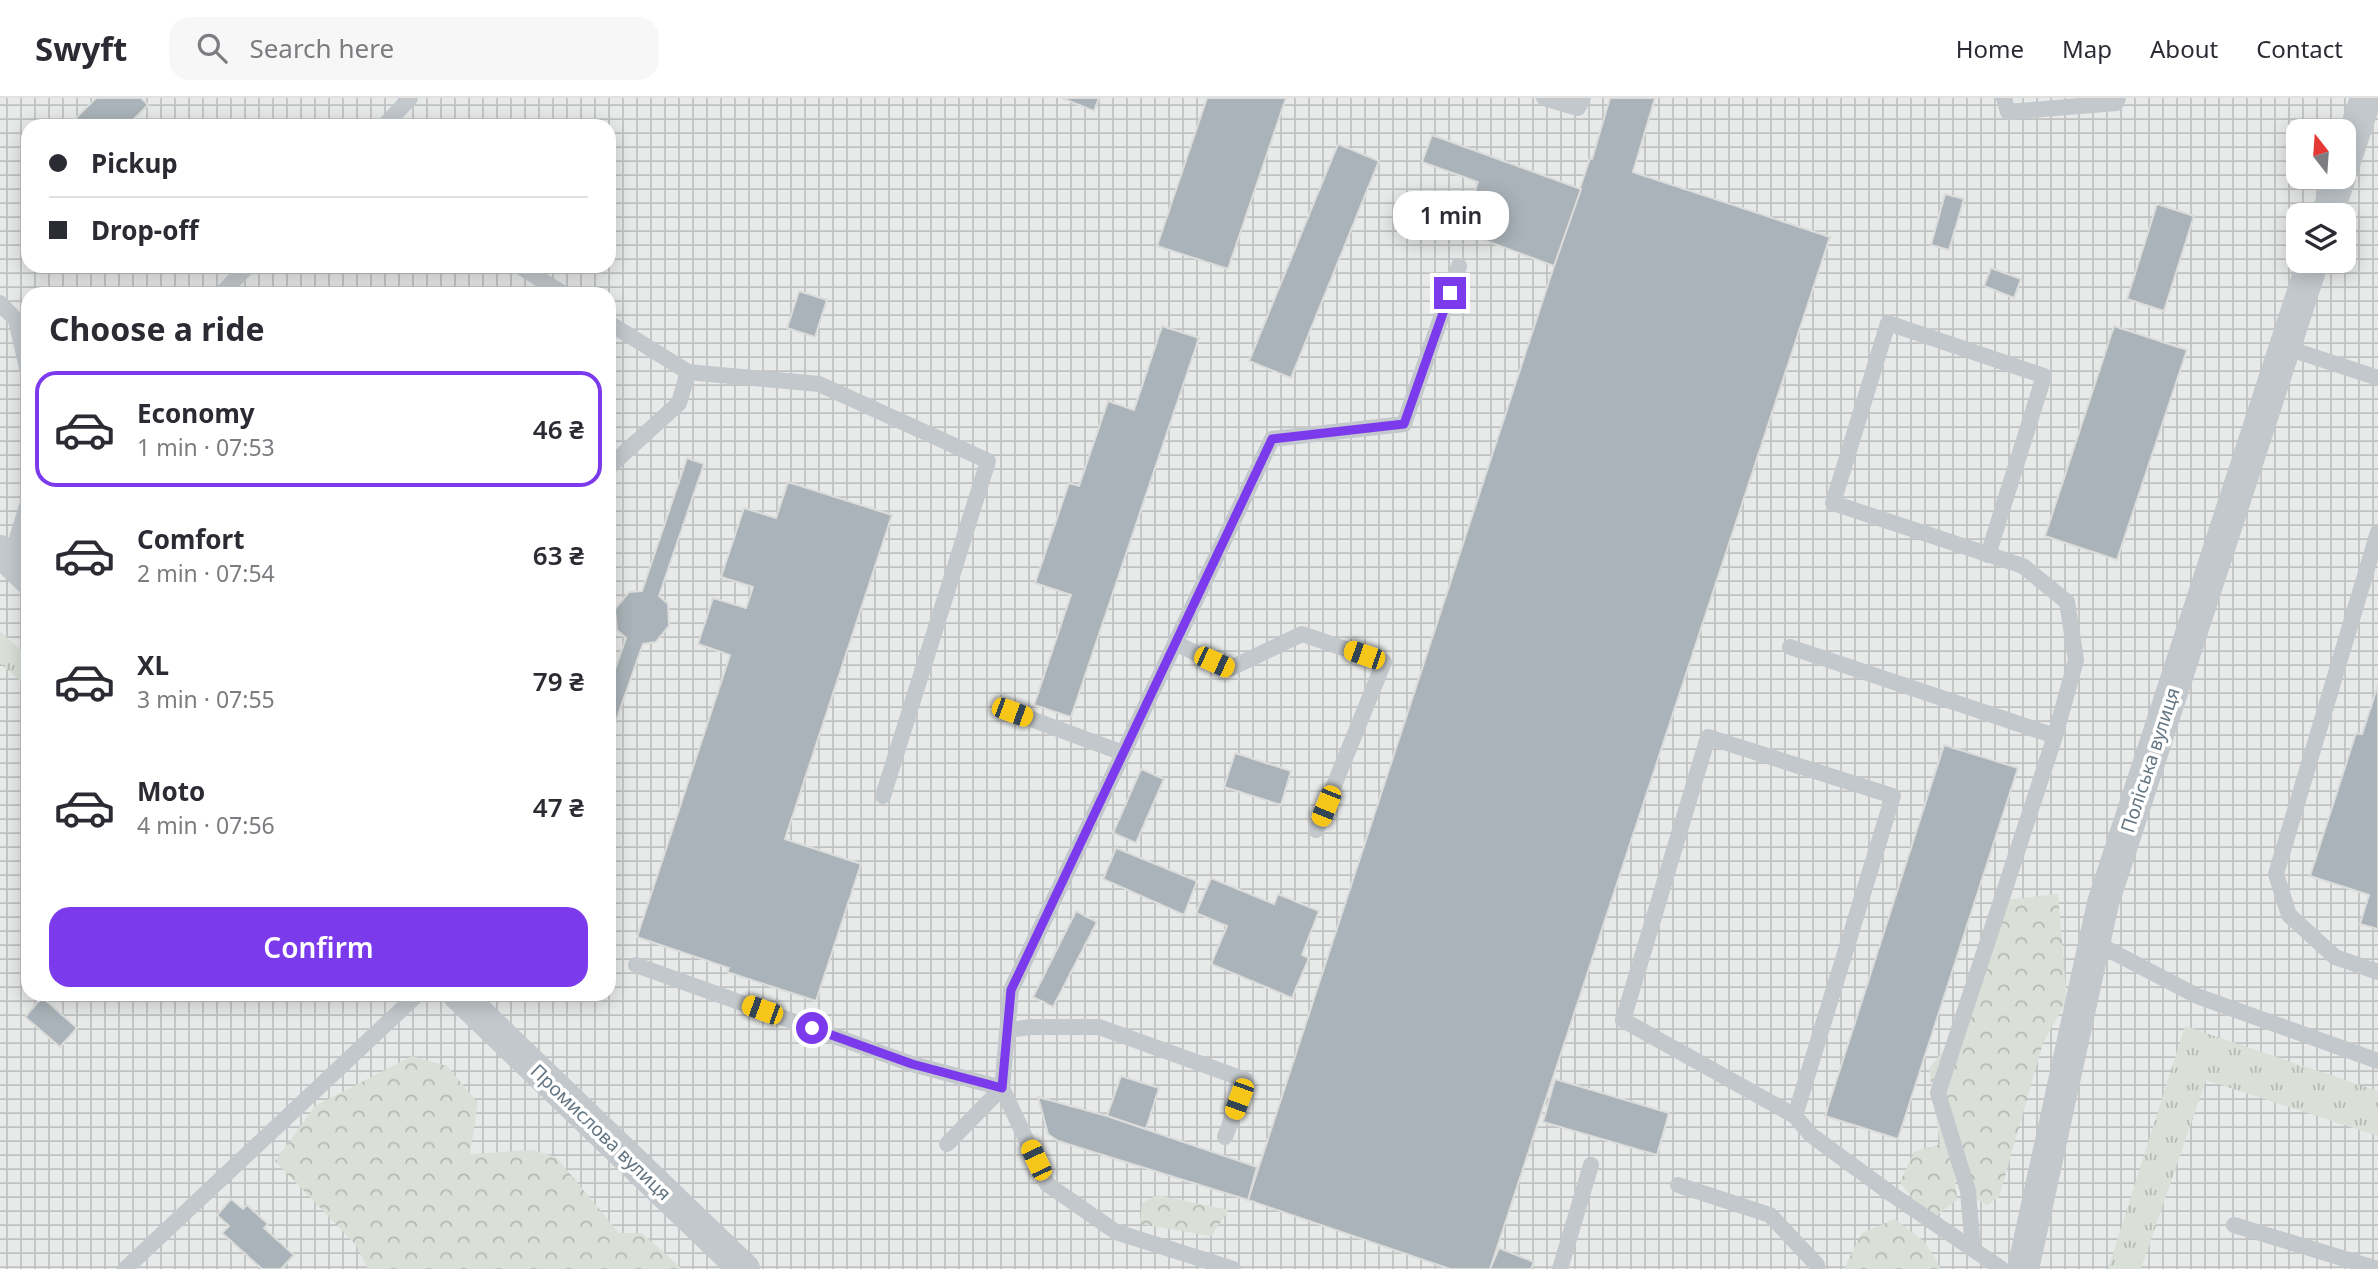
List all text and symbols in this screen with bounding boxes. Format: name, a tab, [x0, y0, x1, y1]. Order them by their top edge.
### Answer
search box	[169, 17, 659, 80]
text: Swyft	[35, 26, 127, 71]
icon: search	[193, 29, 231, 67]
text: Search here	[249, 30, 394, 66]
text: Home	[1956, 32, 2024, 65]
text: Map	[2062, 32, 2112, 65]
text: About	[2150, 32, 2218, 65]
text: Contact	[2256, 32, 2343, 65]
north arrow	[2286, 119, 2356, 189]
map controls	[2286, 119, 2356, 273]
text: Pickup	[91, 145, 178, 181]
callout: 1 min	[1392, 192, 1508, 240]
text: 1 min	[1420, 199, 1482, 231]
button: layers	[2286, 203, 2356, 273]
text: Drop-off	[91, 212, 198, 248]
route end	[1434, 277, 1466, 309]
text: Choose a ride	[49, 307, 265, 350]
text: Economy	[137, 395, 255, 431]
icon: car	[53, 398, 116, 461]
text: 46 ₴	[533, 411, 584, 447]
text: 1 min · 07:53	[137, 431, 275, 463]
text: Comfort	[137, 521, 245, 557]
icon: car	[53, 524, 116, 587]
text: 63 ₴	[533, 537, 584, 573]
text: 2 min · 07:54	[137, 557, 275, 589]
car	[1341, 638, 1388, 672]
car	[1191, 644, 1238, 680]
text: XL	[137, 647, 169, 683]
icon: car	[53, 650, 116, 713]
text: 79 ₴	[533, 663, 584, 699]
text: 3 min · 07:55	[137, 683, 275, 715]
street label: Поліська вулиця	[2114, 684, 2186, 836]
car	[989, 695, 1036, 729]
text: Moto	[137, 773, 205, 809]
icon: car	[53, 776, 116, 839]
car	[1309, 783, 1344, 829]
text: 47 ₴	[533, 789, 584, 825]
text: 4 min · 07:56	[137, 809, 275, 841]
button: Confirm	[49, 907, 588, 987]
car	[739, 993, 786, 1027]
route start	[796, 1012, 828, 1044]
street label: Промислова вулиця	[525, 1058, 677, 1206]
car	[1222, 1076, 1257, 1122]
car	[1018, 1137, 1055, 1183]

